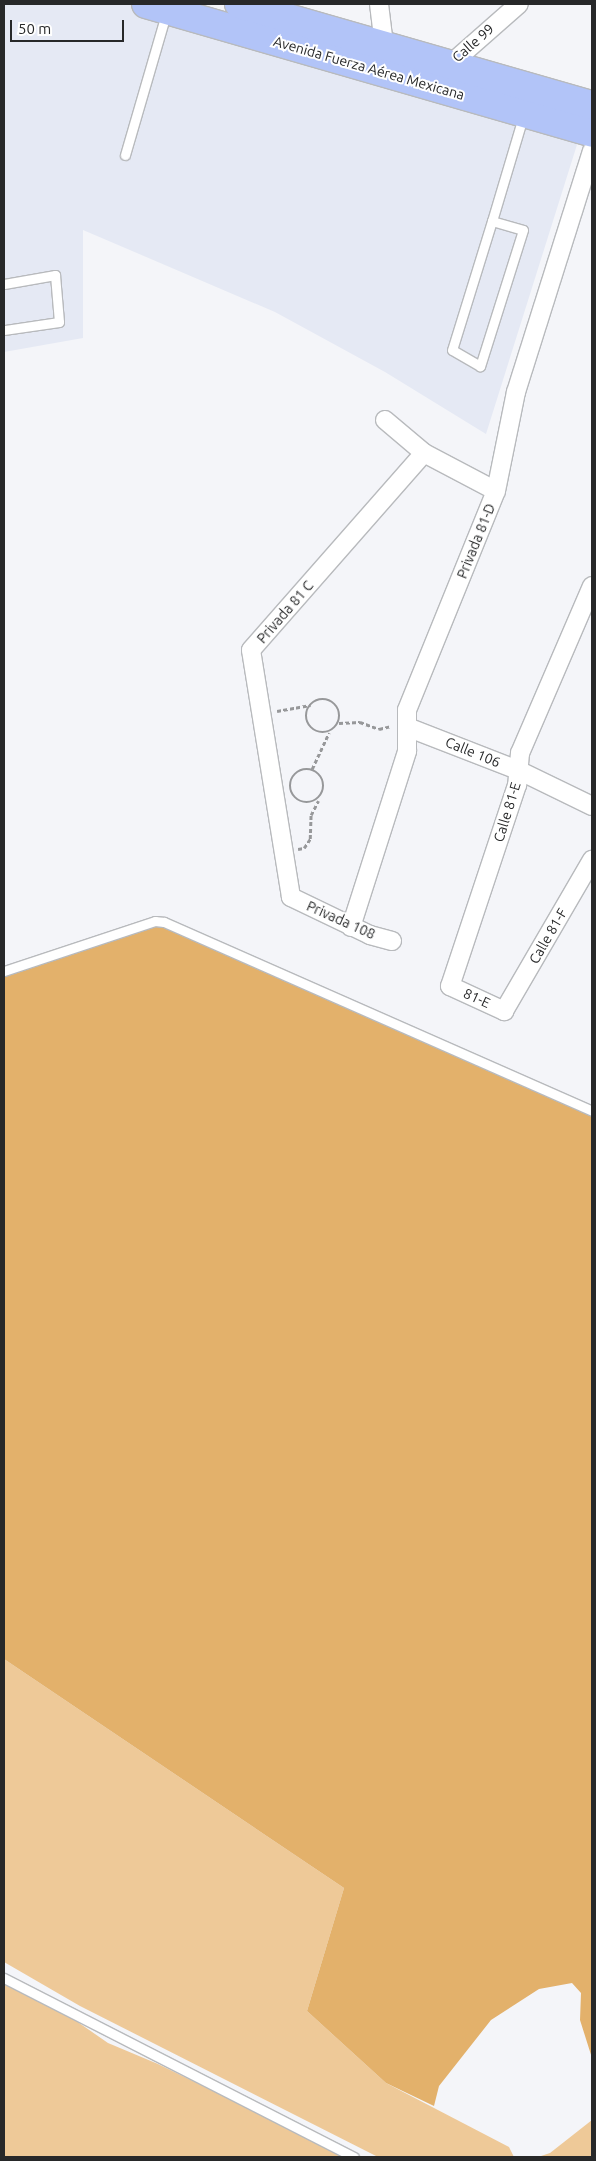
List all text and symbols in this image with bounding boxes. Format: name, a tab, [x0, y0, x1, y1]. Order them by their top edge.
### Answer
scale bar	[12, 10, 126, 42]
text: 50 m	[18, 20, 51, 37]
street label: Calle 99	[449, 20, 497, 66]
street label: Avenida Fuerza Aérea Mexicana	[272, 33, 466, 103]
street label: Privada 81-D	[453, 501, 499, 581]
street label: Privada 81 C	[253, 577, 317, 647]
street label: Calle 106	[443, 733, 503, 771]
street label: Calle 81-E	[490, 780, 524, 844]
street label: Privada 108	[304, 897, 378, 943]
street label: Calle 81-F	[525, 905, 571, 967]
street label: 81-E	[461, 985, 493, 1011]

